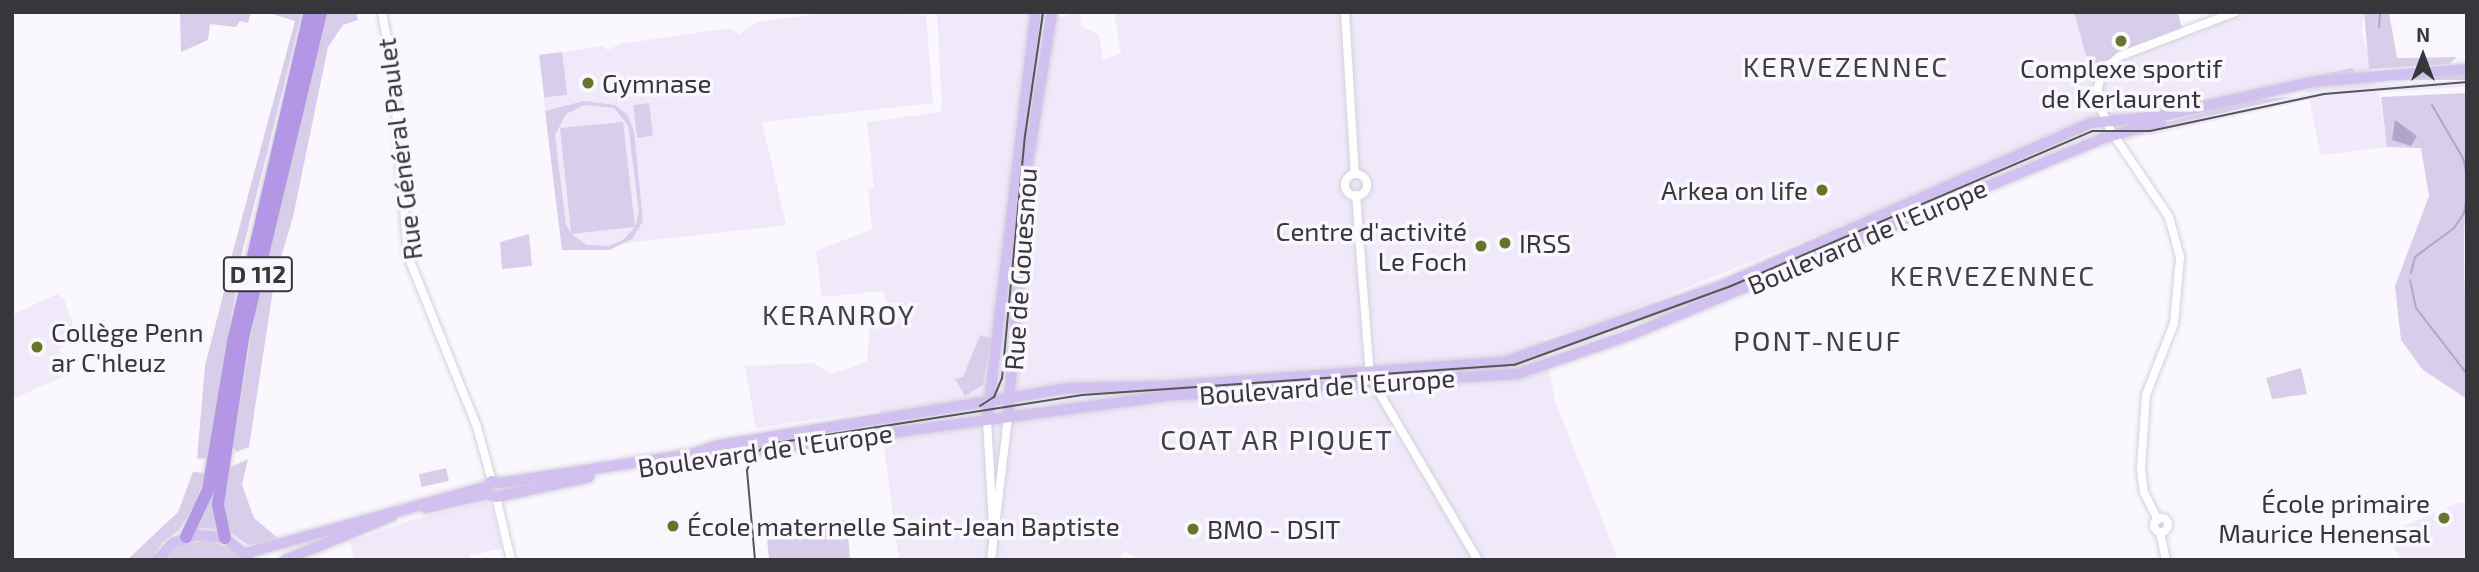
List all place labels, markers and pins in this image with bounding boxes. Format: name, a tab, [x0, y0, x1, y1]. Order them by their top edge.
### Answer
marker: Complexe sportif de Kerlaurent	[2113, 33, 2129, 49]
place label: Complexe sportif de Kerlaurent	[2020, 52, 2222, 114]
place label: Gymnase	[602, 67, 711, 99]
marker: Gymnase	[580, 75, 596, 91]
place label: Arkea on life	[1661, 174, 1808, 206]
marker: Arkea on life	[1814, 182, 1830, 198]
place label: Centre d'activité Le Foch	[1276, 215, 1467, 276]
place label: IRSS	[1519, 227, 1571, 259]
marker: IRSS	[1497, 235, 1513, 251]
marker: Centre d'activité Le Foch	[1473, 238, 1489, 254]
place label: Collège Penn ar C'hleuz	[51, 316, 204, 378]
marker: Collège Penn ar C'hleuz	[29, 339, 45, 355]
place label: École primaire Maurice Henensal	[2218, 487, 2430, 548]
place label: École maternelle Saint-Jean Baptiste	[687, 510, 1120, 542]
marker: École primaire Maurice Henensal	[2436, 510, 2452, 526]
place label: BMO - DSIT	[1207, 513, 1340, 545]
marker: École maternelle Saint-Jean Baptiste	[665, 518, 681, 534]
marker: BMO - DSIT	[1185, 521, 1201, 537]

